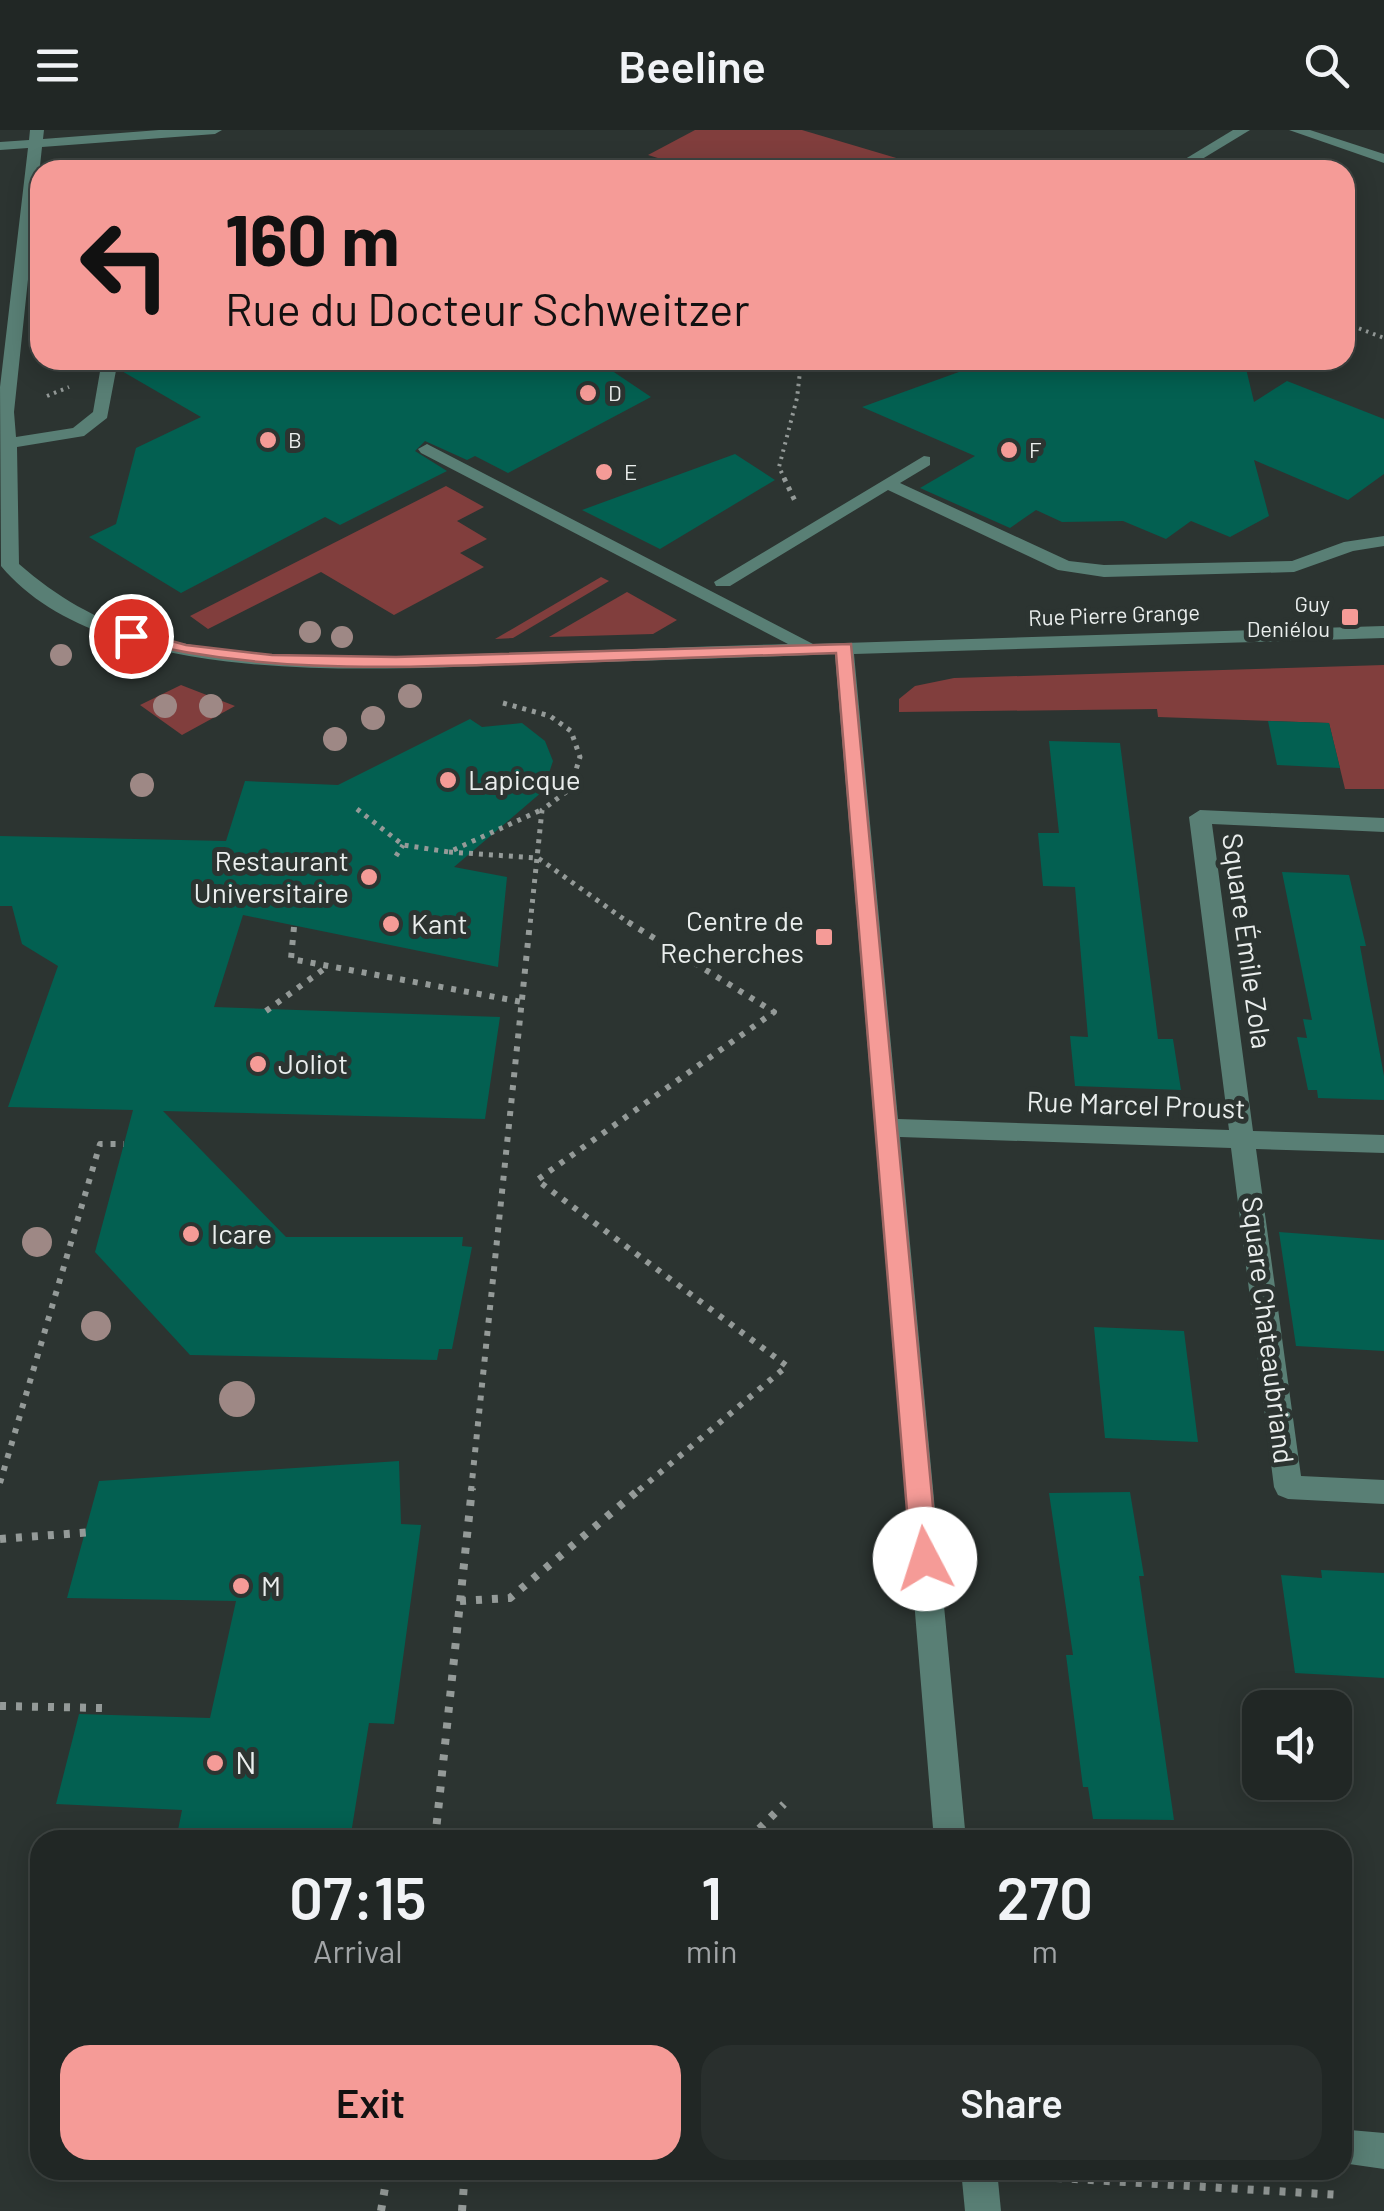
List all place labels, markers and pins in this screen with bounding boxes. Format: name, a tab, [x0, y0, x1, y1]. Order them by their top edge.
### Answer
place label: D	[608, 379, 622, 405]
marker: D	[577, 382, 599, 404]
place label: B	[288, 426, 302, 452]
marker: B	[257, 429, 279, 451]
place label: F	[1029, 436, 1042, 462]
marker: F	[998, 439, 1020, 461]
place label: E	[624, 458, 637, 484]
marker: E	[593, 461, 615, 483]
place label: Guy Deniélou	[1247, 590, 1330, 641]
pin	[89, 594, 174, 679]
marker: Guy Deniélou	[1339, 606, 1361, 628]
place label: Lapicque	[468, 762, 581, 796]
marker: Lapicque	[437, 769, 459, 791]
place label: Restaurant Universitaire	[194, 843, 349, 909]
marker: Restaurant Universitaire	[358, 866, 380, 888]
place label: Centre de Recherches	[660, 903, 804, 969]
place label: Kant	[411, 906, 468, 940]
marker: Kant	[380, 913, 402, 935]
marker: Centre de Recherches	[813, 926, 835, 948]
place label: Joliot	[278, 1046, 348, 1080]
marker: Joliot	[247, 1053, 269, 1075]
place label: Icare	[211, 1216, 272, 1250]
marker: Icare	[180, 1223, 202, 1245]
place label: M	[261, 1568, 281, 1602]
marker: M	[230, 1575, 252, 1597]
place label: N	[235, 1742, 257, 1780]
marker: N	[204, 1752, 226, 1774]

